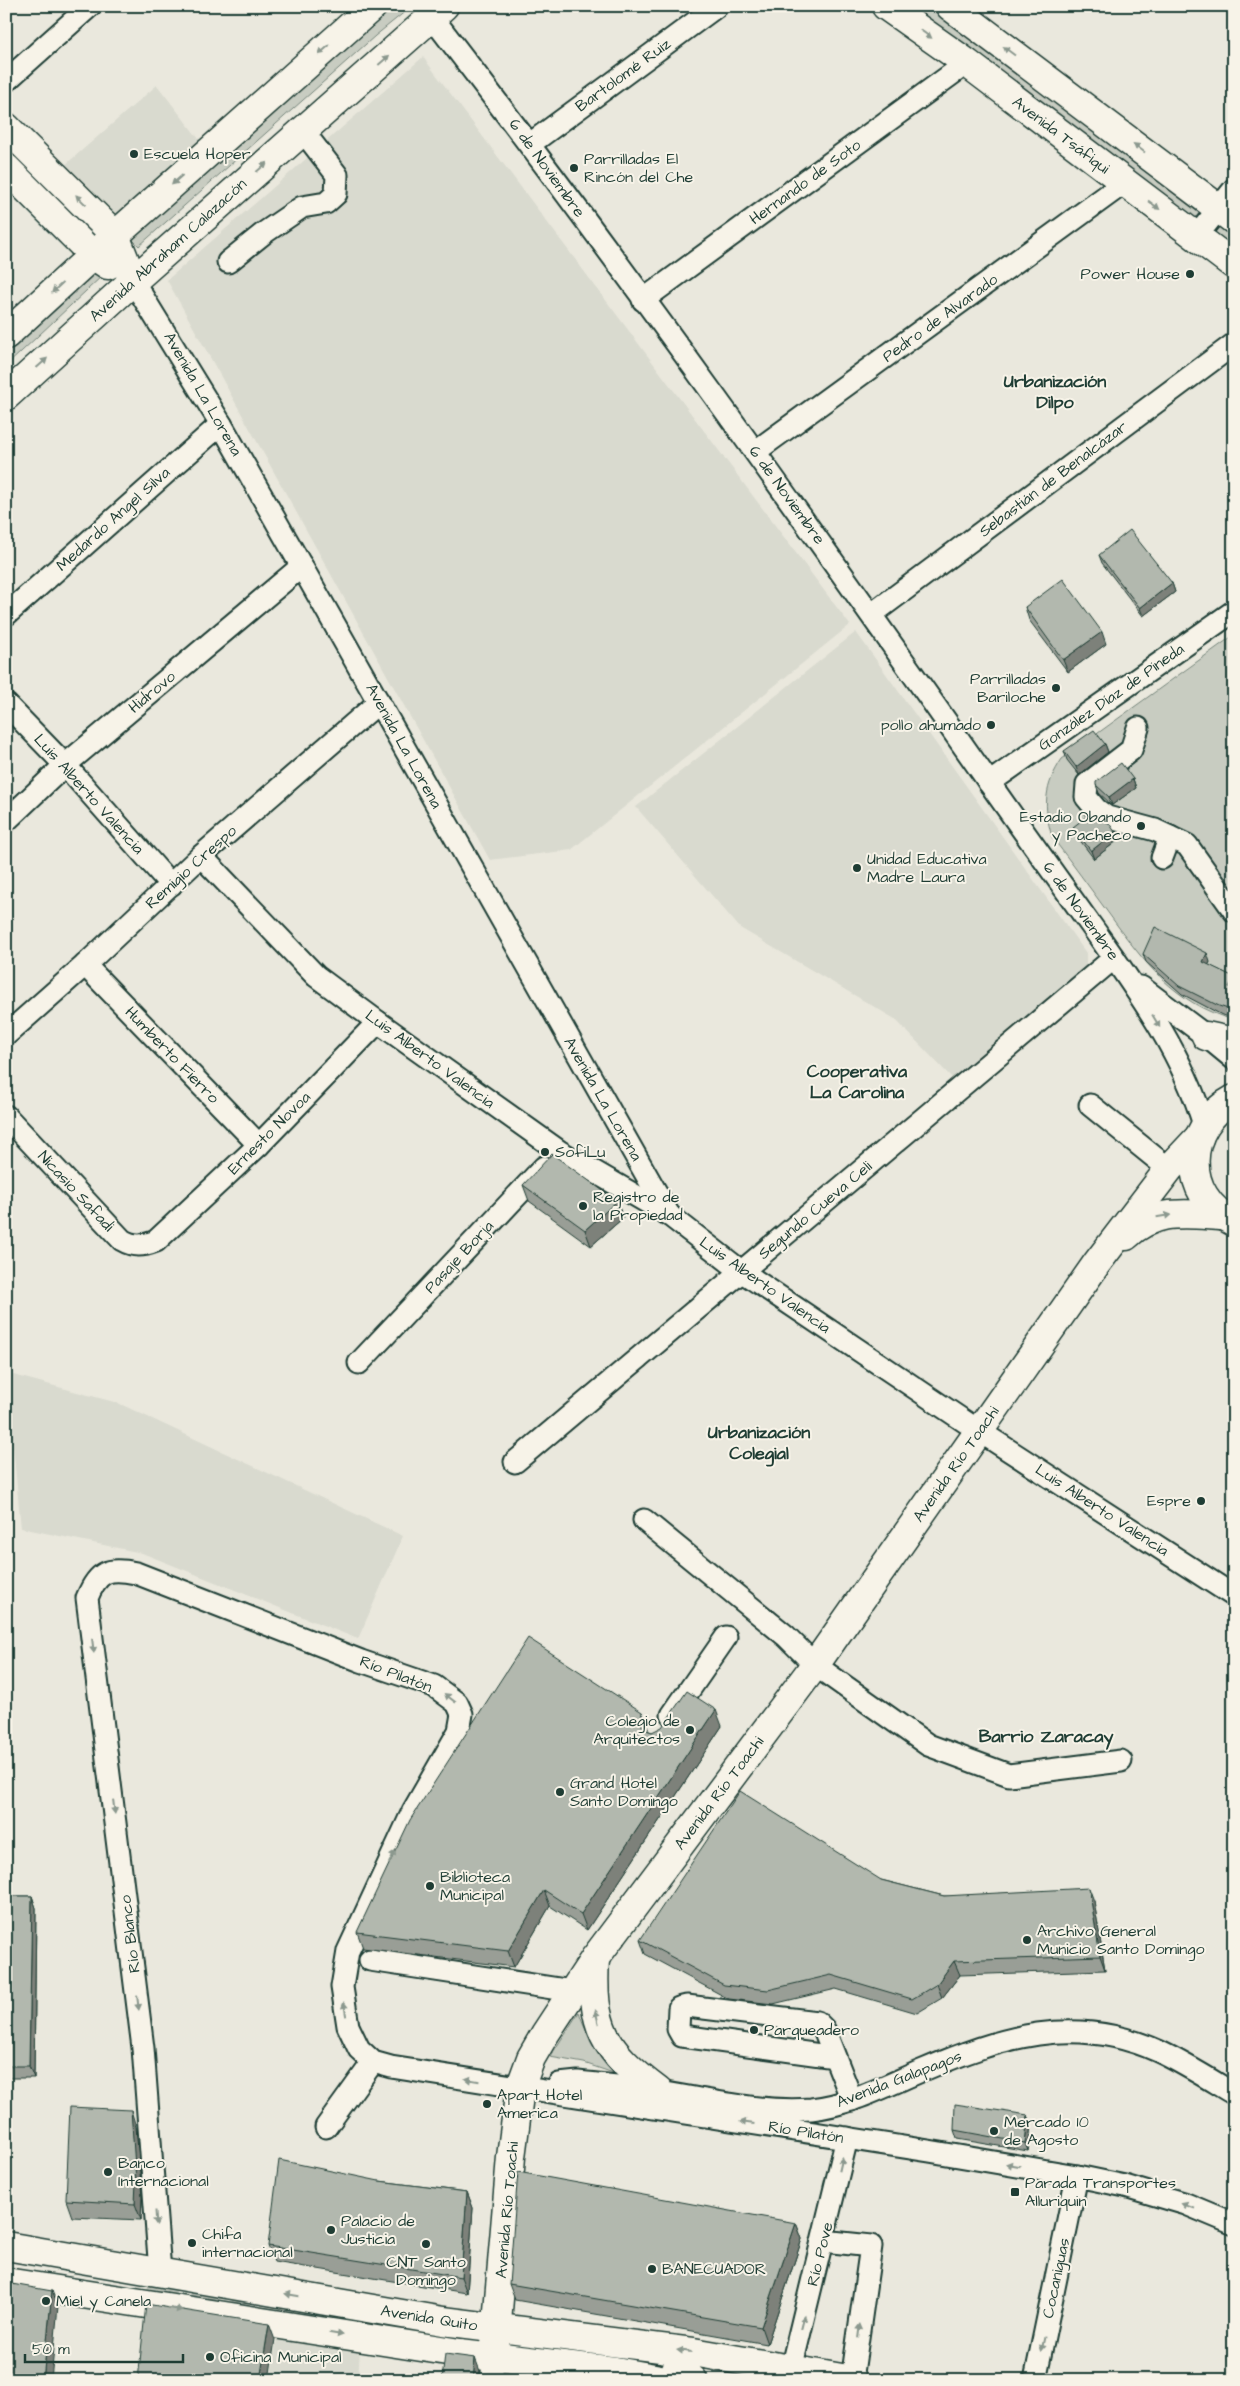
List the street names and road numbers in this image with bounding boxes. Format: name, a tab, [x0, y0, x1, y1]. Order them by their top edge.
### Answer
street label: Bartolomé Ruiz	[571, 33, 675, 117]
street label: Avenida Tsáfiqui	[1008, 91, 1115, 179]
street label: 6 de Noviembre	[504, 114, 590, 222]
street label: Hernando de Soto	[745, 134, 865, 230]
street label: Avenida Abraham Calazacón	[85, 173, 251, 327]
street label: Pedro de Alvarado	[878, 269, 1002, 367]
street label: Avenida La Lorena	[159, 328, 247, 460]
street label: Sebastián de Benalcázar	[974, 416, 1132, 542]
street label: 6 de Noviembre	[744, 441, 830, 549]
street label: Medardo Angel Silva	[51, 462, 175, 577]
street label: González Díaz de Pineda	[1034, 638, 1188, 756]
street label: Hidrovo	[124, 666, 180, 718]
street label: Avenida La Lorena	[361, 680, 447, 812]
street label: Luis Alberto Valencia	[29, 729, 149, 859]
street label: Remigio Crespo	[141, 820, 242, 915]
street label: 6 de Noviembre	[1038, 857, 1124, 965]
street label: Humberto Fierro	[120, 1002, 224, 1108]
street label: Luis Alberto Valencia	[361, 1004, 499, 1114]
street label: Avenida La Lorena	[559, 1033, 647, 1165]
street label: Ernesto Novoa	[223, 1087, 315, 1179]
street label: Nicasio Safadi	[33, 1146, 120, 1237]
street label: Segundo Cueva Celi	[753, 1155, 878, 1265]
street label: Pasaje Borja	[419, 1216, 499, 1298]
street label: Luis Alberto Valencia	[695, 1231, 835, 1339]
street label: Avenida Río Toachi	[908, 1401, 1005, 1526]
street label: Luis Alberto Valencia	[1031, 1459, 1173, 1561]
street label: Río Pilatón	[357, 1650, 435, 1698]
street label: Avenida Río Toachi	[669, 1731, 769, 1854]
street label: Río Blanco	[114, 1894, 146, 1974]
street label: Avenida Galapagos	[833, 2045, 965, 2114]
street label: Río Pilatón	[767, 2115, 845, 2149]
street label: Avenida Río Toachi	[490, 2140, 524, 2279]
street label: Río Pove	[801, 2219, 839, 2288]
street label: Cocaniguas	[1037, 2236, 1076, 2320]
street label: Avenida Quito	[379, 2299, 479, 2337]

